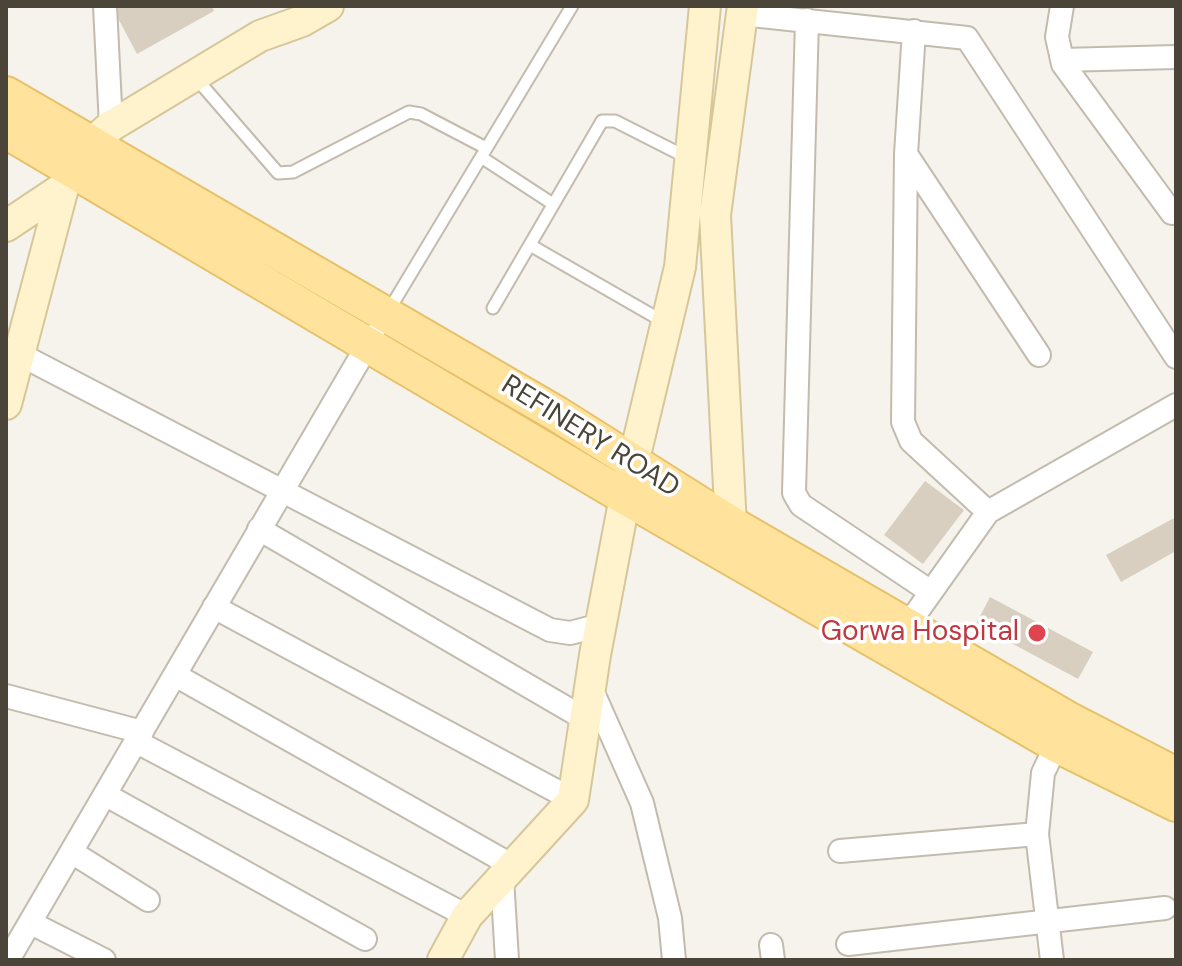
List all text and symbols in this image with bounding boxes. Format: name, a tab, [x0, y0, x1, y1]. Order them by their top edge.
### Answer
street label: REFINERY ROAD	[495, 369, 685, 505]
place label: Gorwa Hospital	[821, 616, 1019, 650]
marker: Gorwa Hospital	[1026, 622, 1048, 644]

